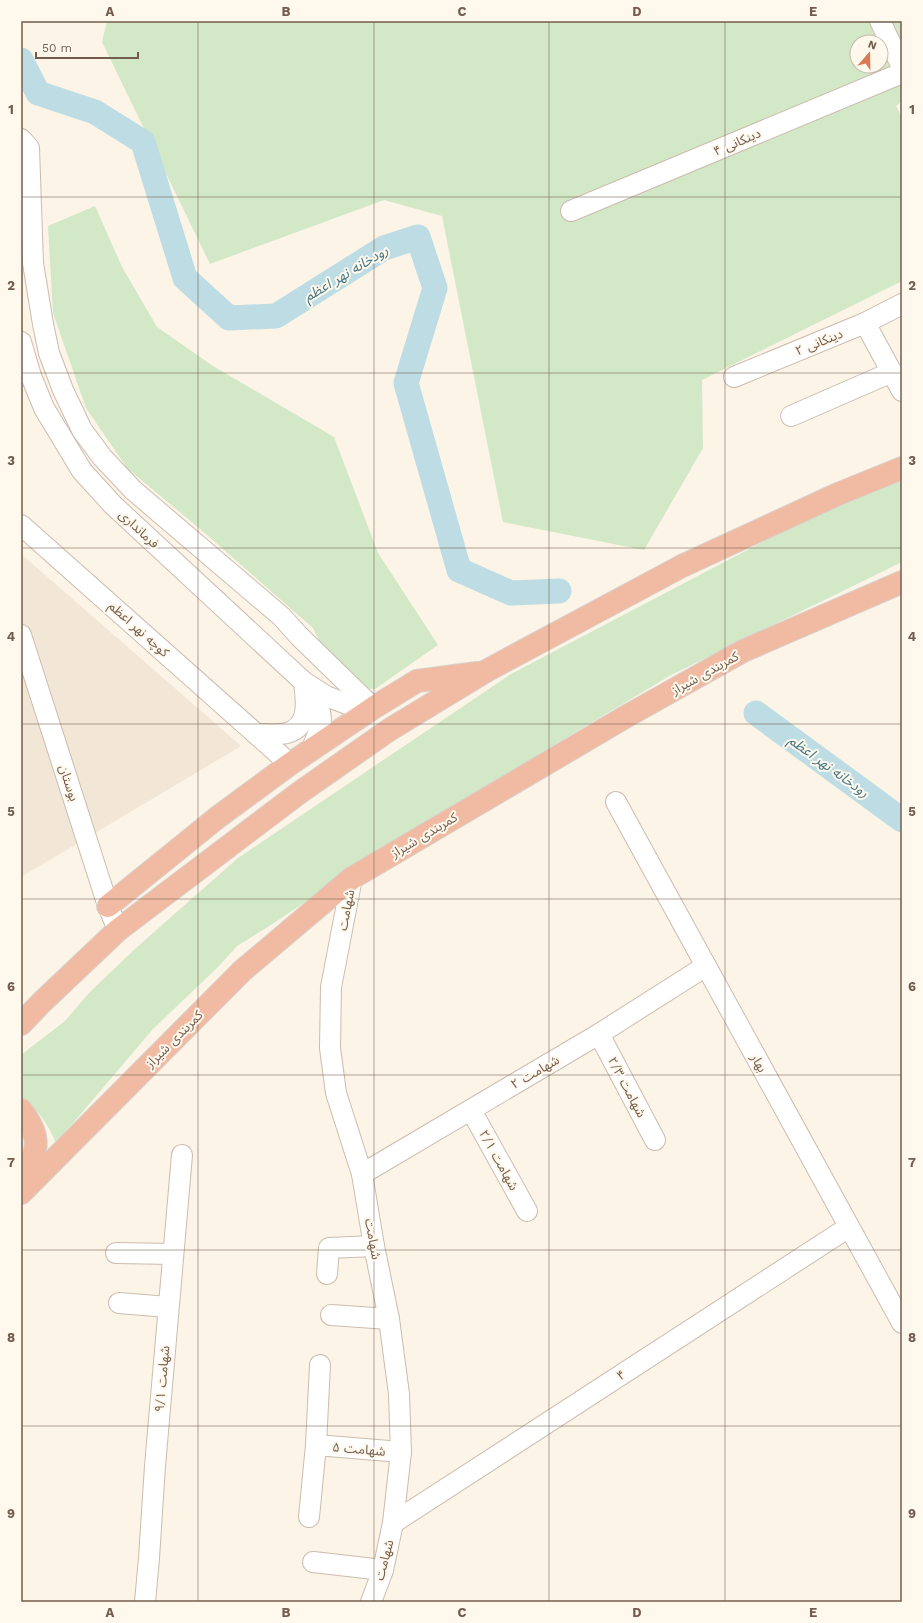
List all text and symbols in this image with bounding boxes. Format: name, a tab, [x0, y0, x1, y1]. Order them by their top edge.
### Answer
text: A	[106, 4, 115, 19]
text: B	[282, 4, 291, 19]
text: C	[458, 4, 467, 19]
text: D	[632, 4, 642, 19]
text: E	[809, 4, 817, 19]
scale bar	[36, 34, 138, 60]
north arrow	[849, 34, 889, 74]
text: N	[866, 38, 878, 53]
text: 50 m	[42, 41, 72, 55]
text: 1	[8, 102, 14, 117]
text: 1	[909, 102, 915, 117]
street label: ۴ دینکانی	[711, 125, 763, 160]
water label: رودخانه نهر اعظم	[300, 242, 392, 307]
text: 2	[7, 278, 15, 293]
text: 2	[908, 278, 916, 293]
street label: ۲ دینکانی	[793, 326, 845, 359]
text: 3	[7, 453, 15, 468]
text: 3	[908, 453, 916, 468]
street label: فرمانداری	[115, 507, 162, 552]
street label: کوچه نهر اعظم	[104, 598, 173, 663]
text: 4	[7, 629, 16, 644]
text: 4	[908, 629, 917, 644]
street label: کمربندی شیراز	[668, 648, 742, 699]
water label: رودخانه نهر اعظم	[783, 731, 872, 803]
street label: بوستان	[55, 763, 82, 803]
text: 5	[7, 804, 15, 819]
text: 5	[908, 804, 916, 819]
street label: کمربندی شیراز	[387, 809, 461, 862]
street label: شهامت	[335, 888, 358, 932]
text: 6	[7, 979, 15, 994]
text: 6	[908, 979, 916, 994]
street label: کمربندی شیراز	[142, 1007, 207, 1072]
street label: بهار	[747, 1050, 770, 1075]
street label: ۲ شهامت	[508, 1052, 562, 1093]
street label: ۲/۳ شهامت	[604, 1054, 649, 1120]
street label: ۲/۱ شهامت	[475, 1127, 522, 1193]
text: 7	[7, 1155, 15, 1170]
text: 7	[908, 1155, 916, 1170]
street label: شهامت	[361, 1217, 384, 1261]
text: 8	[7, 1330, 15, 1345]
text: 8	[908, 1330, 916, 1345]
street label: ۹/۱ شهامت	[152, 1345, 173, 1413]
street label: ۴	[614, 1367, 628, 1383]
street label: ۵ شهامت	[332, 1439, 386, 1460]
text: 9	[7, 1506, 15, 1521]
text: 9	[908, 1506, 916, 1521]
street label: شهامت	[371, 1538, 398, 1582]
text: A	[106, 1605, 115, 1620]
text: B	[282, 1605, 291, 1620]
text: C	[458, 1605, 467, 1620]
text: D	[632, 1605, 642, 1620]
text: E	[809, 1605, 817, 1620]

